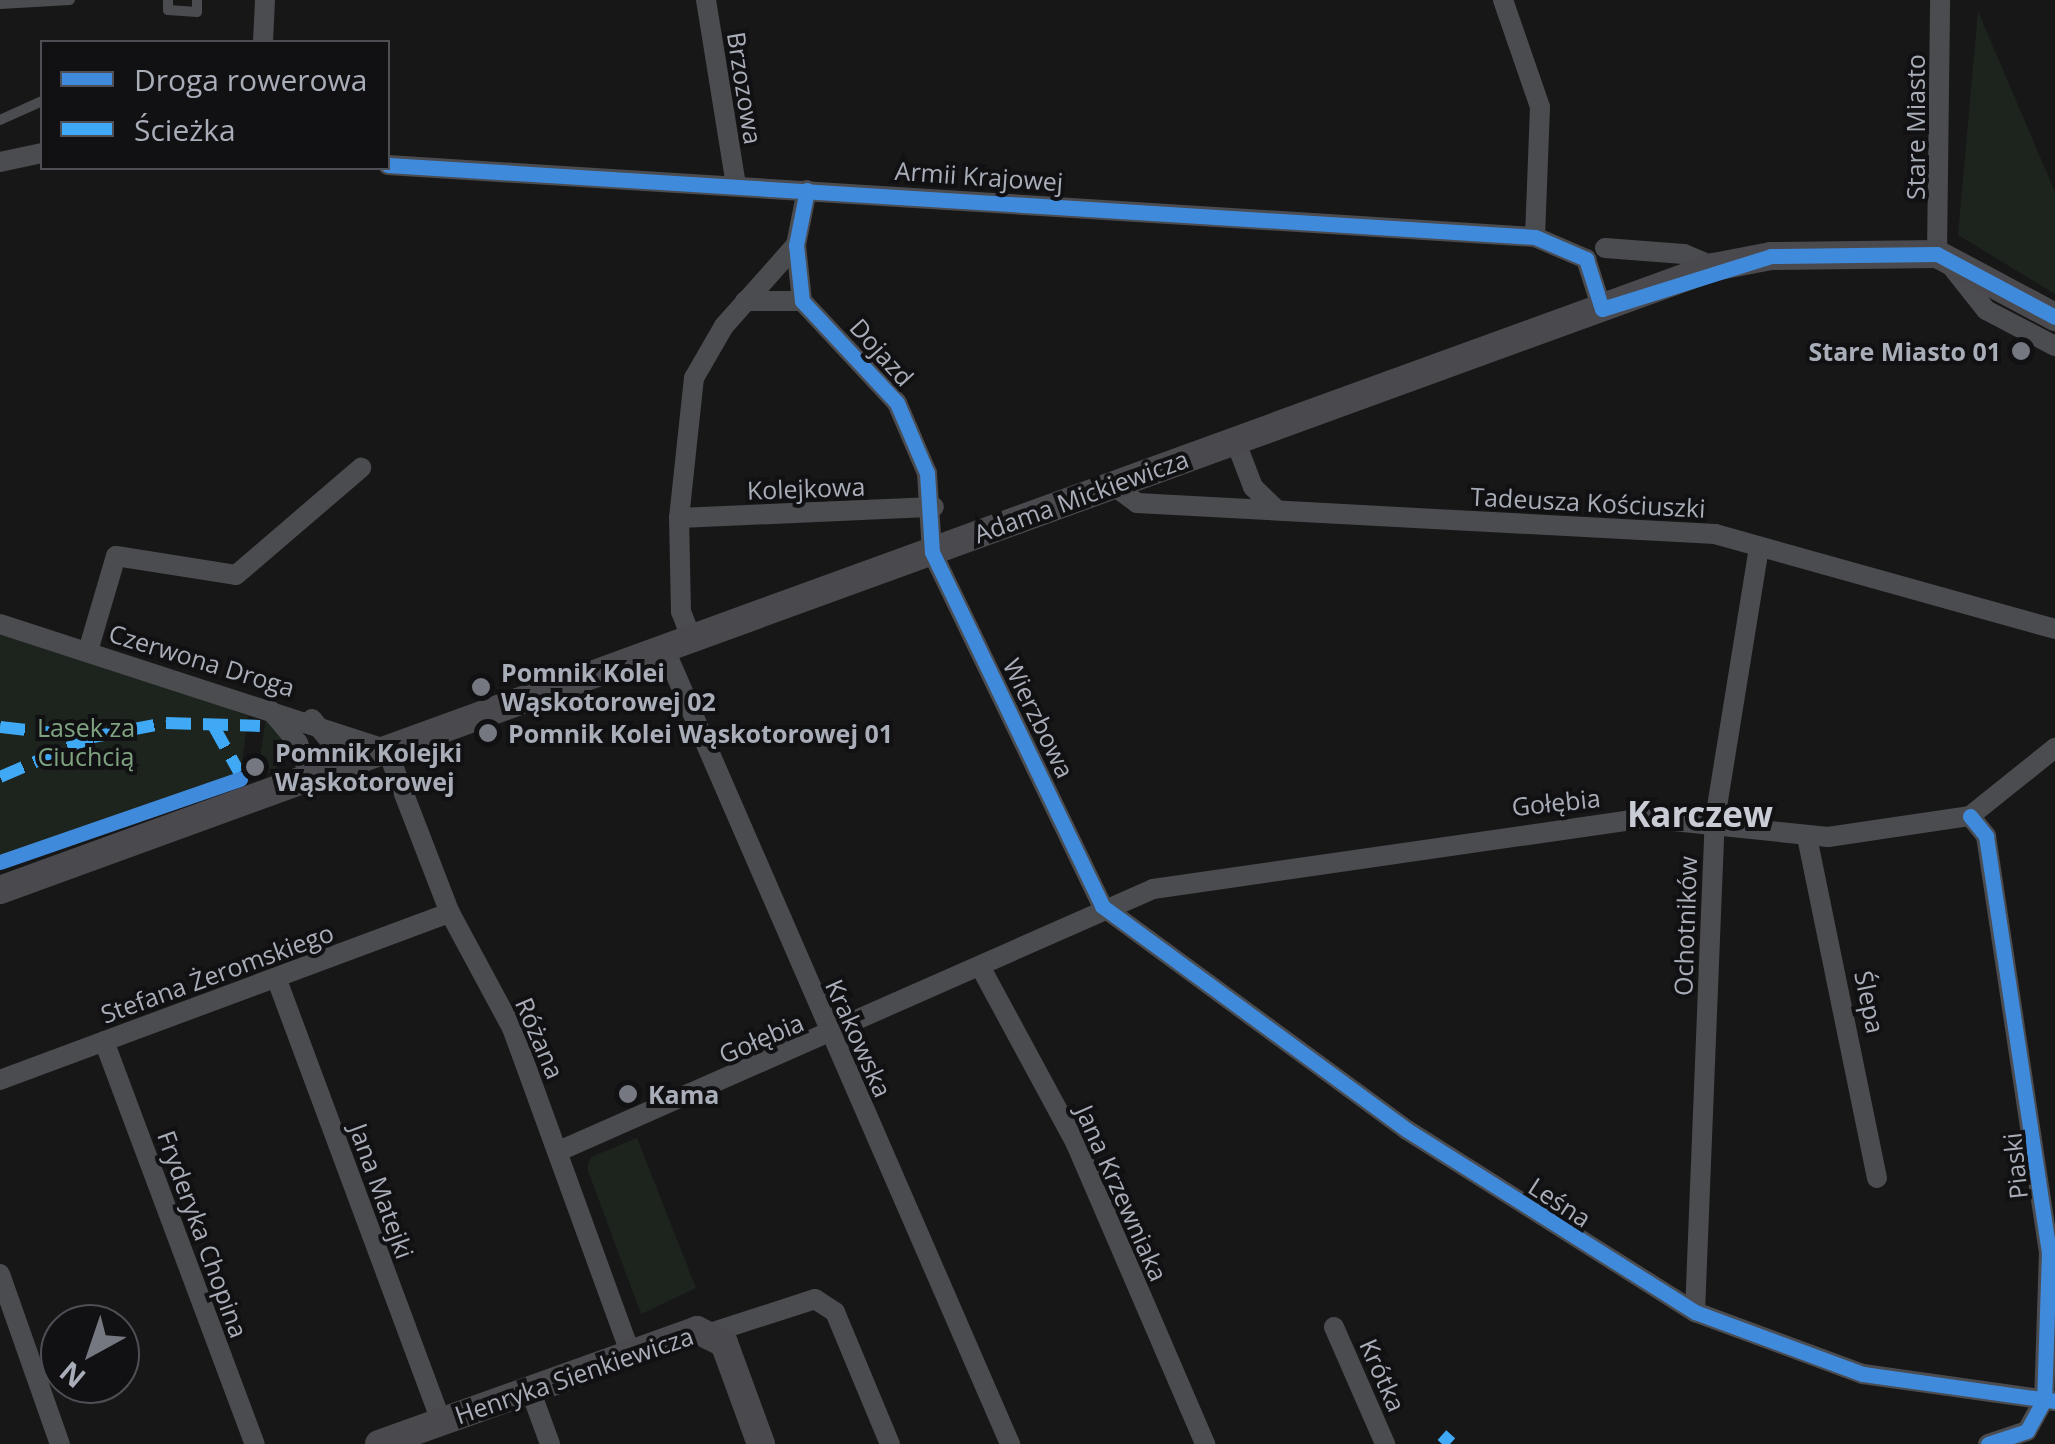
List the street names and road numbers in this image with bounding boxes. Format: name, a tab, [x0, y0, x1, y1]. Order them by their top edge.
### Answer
street label: Brzozowa	[721, 30, 769, 146]
street label: Stare Miasto	[1900, 54, 1930, 200]
street label: Armii Krajowej	[894, 155, 1064, 197]
street label: Dojazd	[844, 312, 920, 392]
street label: Adama Mickiewicza	[970, 443, 1192, 549]
street label: Kolejkowa	[746, 471, 866, 505]
street label: Tadeusza Kościuszki	[1470, 481, 1706, 523]
street label: Czerwona Droga	[105, 617, 299, 703]
street label: Wierzbowa	[997, 653, 1081, 783]
street label: Gołębia	[1510, 782, 1602, 822]
street label: Ochotników	[1668, 856, 1702, 996]
street label: Stefana Żeromskiego	[97, 917, 337, 1029]
street label: Ślepa	[1849, 968, 1891, 1036]
street label: Krakowska	[820, 974, 898, 1102]
street label: Różana	[510, 993, 570, 1083]
street label: Gołębia	[714, 1007, 808, 1069]
street label: Jana Krzewniaka	[1070, 1100, 1174, 1286]
street label: Jana Matejki	[344, 1119, 420, 1263]
street label: Fryderyka Chopina	[152, 1126, 254, 1342]
street label: Piaski	[1997, 1131, 2033, 1201]
street label: Leśna	[1523, 1171, 1597, 1233]
street label: Henryka Sienkiewicza	[451, 1320, 697, 1430]
street label: Krótka	[1354, 1334, 1412, 1416]

